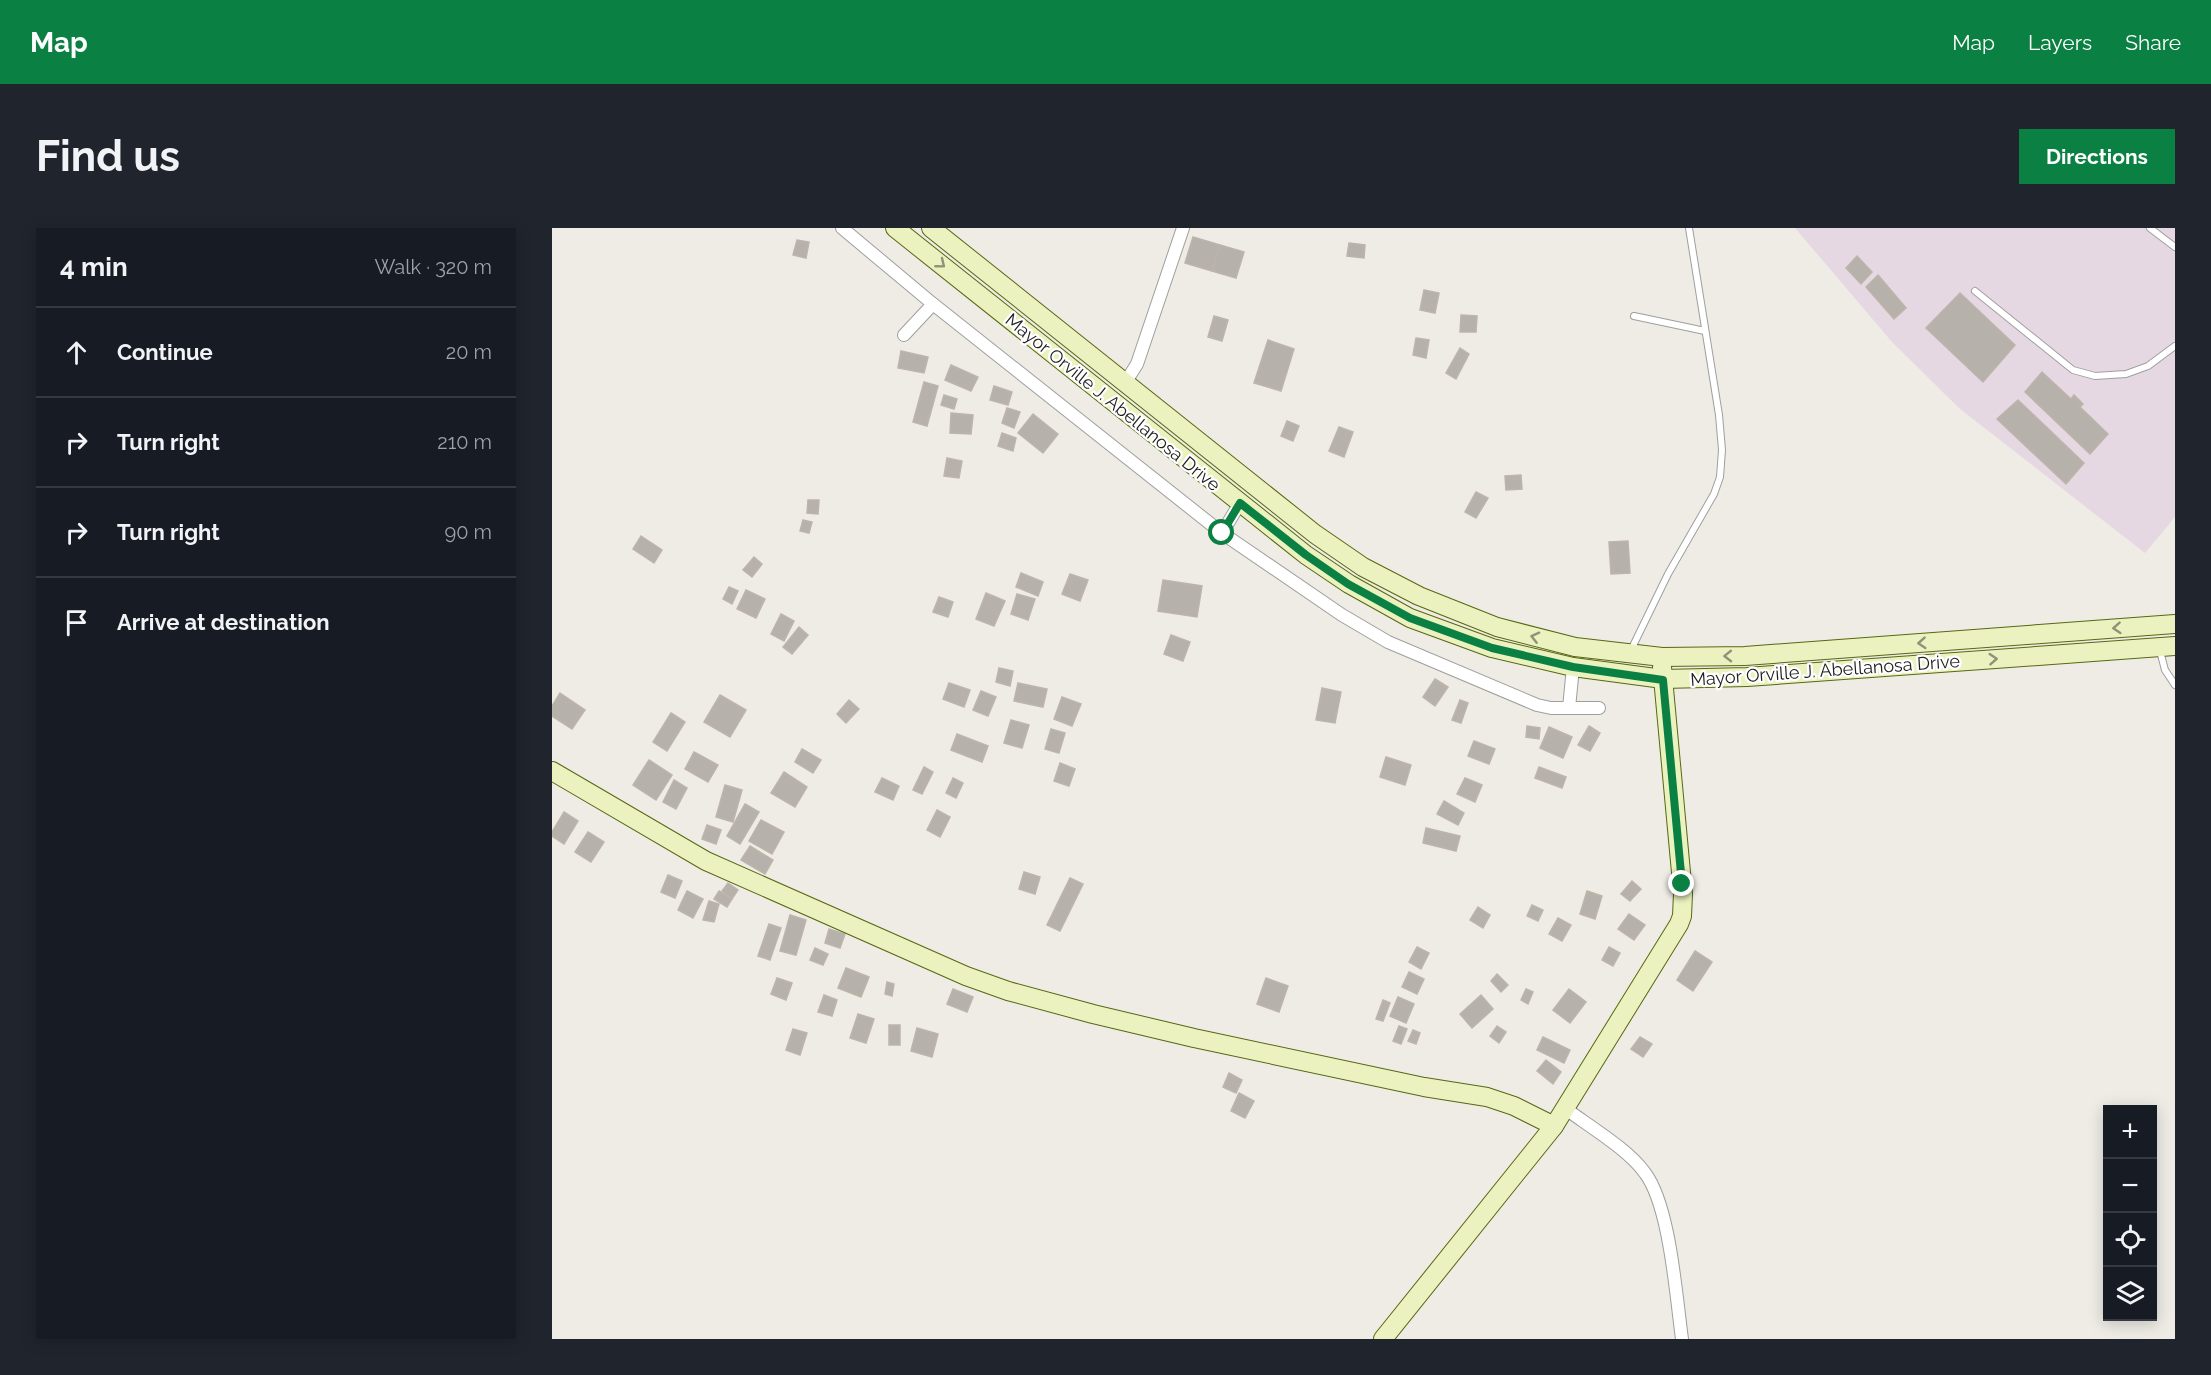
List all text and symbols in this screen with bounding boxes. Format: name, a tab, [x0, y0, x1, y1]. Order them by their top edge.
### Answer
text: Map	[30, 26, 88, 59]
text: Map	[1952, 30, 1995, 55]
text: Layers	[2028, 30, 2092, 55]
text: Share	[2125, 30, 2181, 55]
button: Directions	[2019, 129, 2175, 184]
text: Find us	[36, 132, 180, 181]
text: 4 min	[60, 252, 128, 282]
text: Walk · 320 m	[374, 255, 492, 279]
one-way arrow	[934, 257, 945, 268]
street label: Mayor Orville J. Abellanosa Drive	[1001, 309, 1225, 495]
icon: ahead	[60, 336, 93, 369]
text: Continue	[117, 339, 213, 365]
text: 20 m	[446, 340, 492, 364]
icon: right	[60, 426, 93, 459]
text: Turn right	[117, 429, 220, 455]
text: 210 m	[437, 430, 492, 454]
icon: right	[60, 516, 93, 549]
text: Turn right	[117, 519, 220, 545]
route start	[1208, 519, 1234, 545]
text: 90 m	[445, 520, 492, 544]
icon: arrive	[60, 606, 93, 639]
text: Arrive at destination	[117, 609, 330, 635]
one-way arrow	[2112, 621, 2121, 634]
one-way arrow	[1530, 631, 1540, 644]
one-way arrow	[1918, 636, 1927, 649]
street label: Mayor Orville J. Abellanosa Drive	[1689, 650, 1961, 690]
one-way arrow	[1723, 650, 1732, 662]
one-way arrow	[1989, 653, 1998, 666]
route end	[1668, 870, 1694, 896]
map controls	[2103, 1105, 2157, 1321]
button: +	[2103, 1105, 2157, 1159]
button: −	[2103, 1159, 2157, 1213]
button: locate	[2103, 1213, 2157, 1267]
button: layers	[2103, 1267, 2157, 1321]

